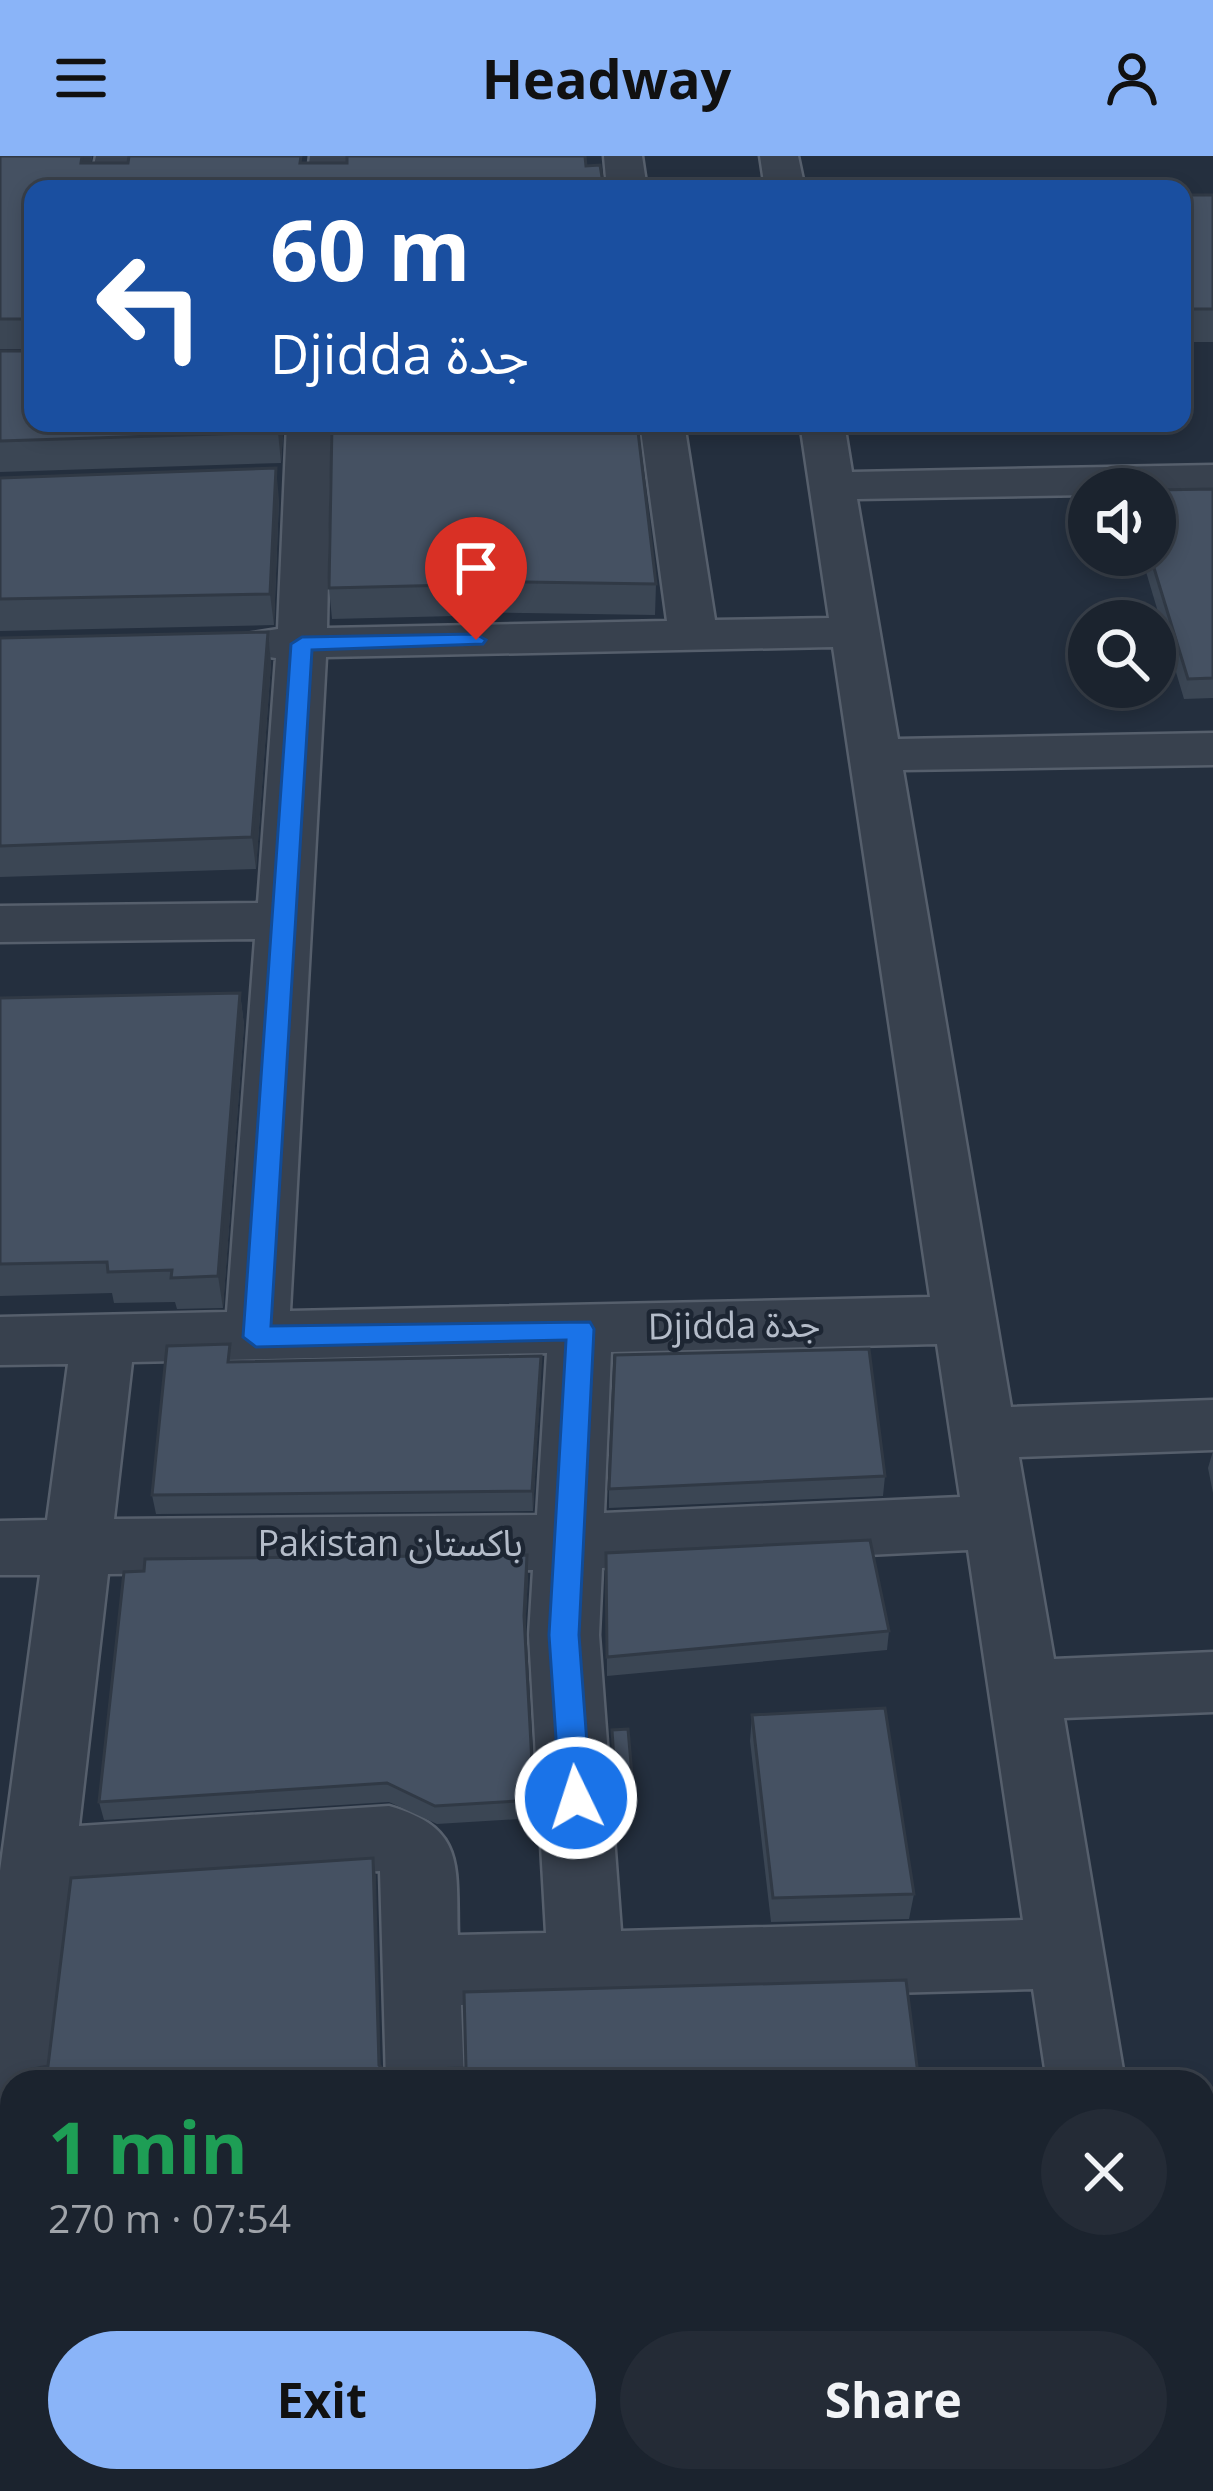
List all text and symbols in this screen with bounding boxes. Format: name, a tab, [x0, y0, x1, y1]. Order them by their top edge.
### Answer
text: Headway	[482, 41, 731, 115]
icon: menu	[48, 45, 114, 111]
icon: person	[1099, 45, 1165, 111]
text: 60 m	[270, 191, 470, 306]
icon: left	[72, 228, 228, 384]
text: Djidda جدة	[270, 316, 529, 390]
map controls	[1068, 468, 1176, 708]
button: sound	[1068, 468, 1176, 576]
pin	[425, 517, 527, 640]
icon: arrive	[443, 535, 509, 601]
button: search	[1068, 600, 1176, 708]
street label: Djidda جدة	[647, 1298, 821, 1351]
street label: Pakistan باكستان	[257, 1518, 523, 1567]
position arrow	[513, 1735, 639, 1861]
text: 1 min	[48, 2097, 248, 2195]
button: close	[1041, 2109, 1167, 2235]
text: 270 m · 07:54	[48, 2191, 291, 2244]
button: Exit	[48, 2331, 596, 2469]
button: Share	[620, 2331, 1167, 2469]

